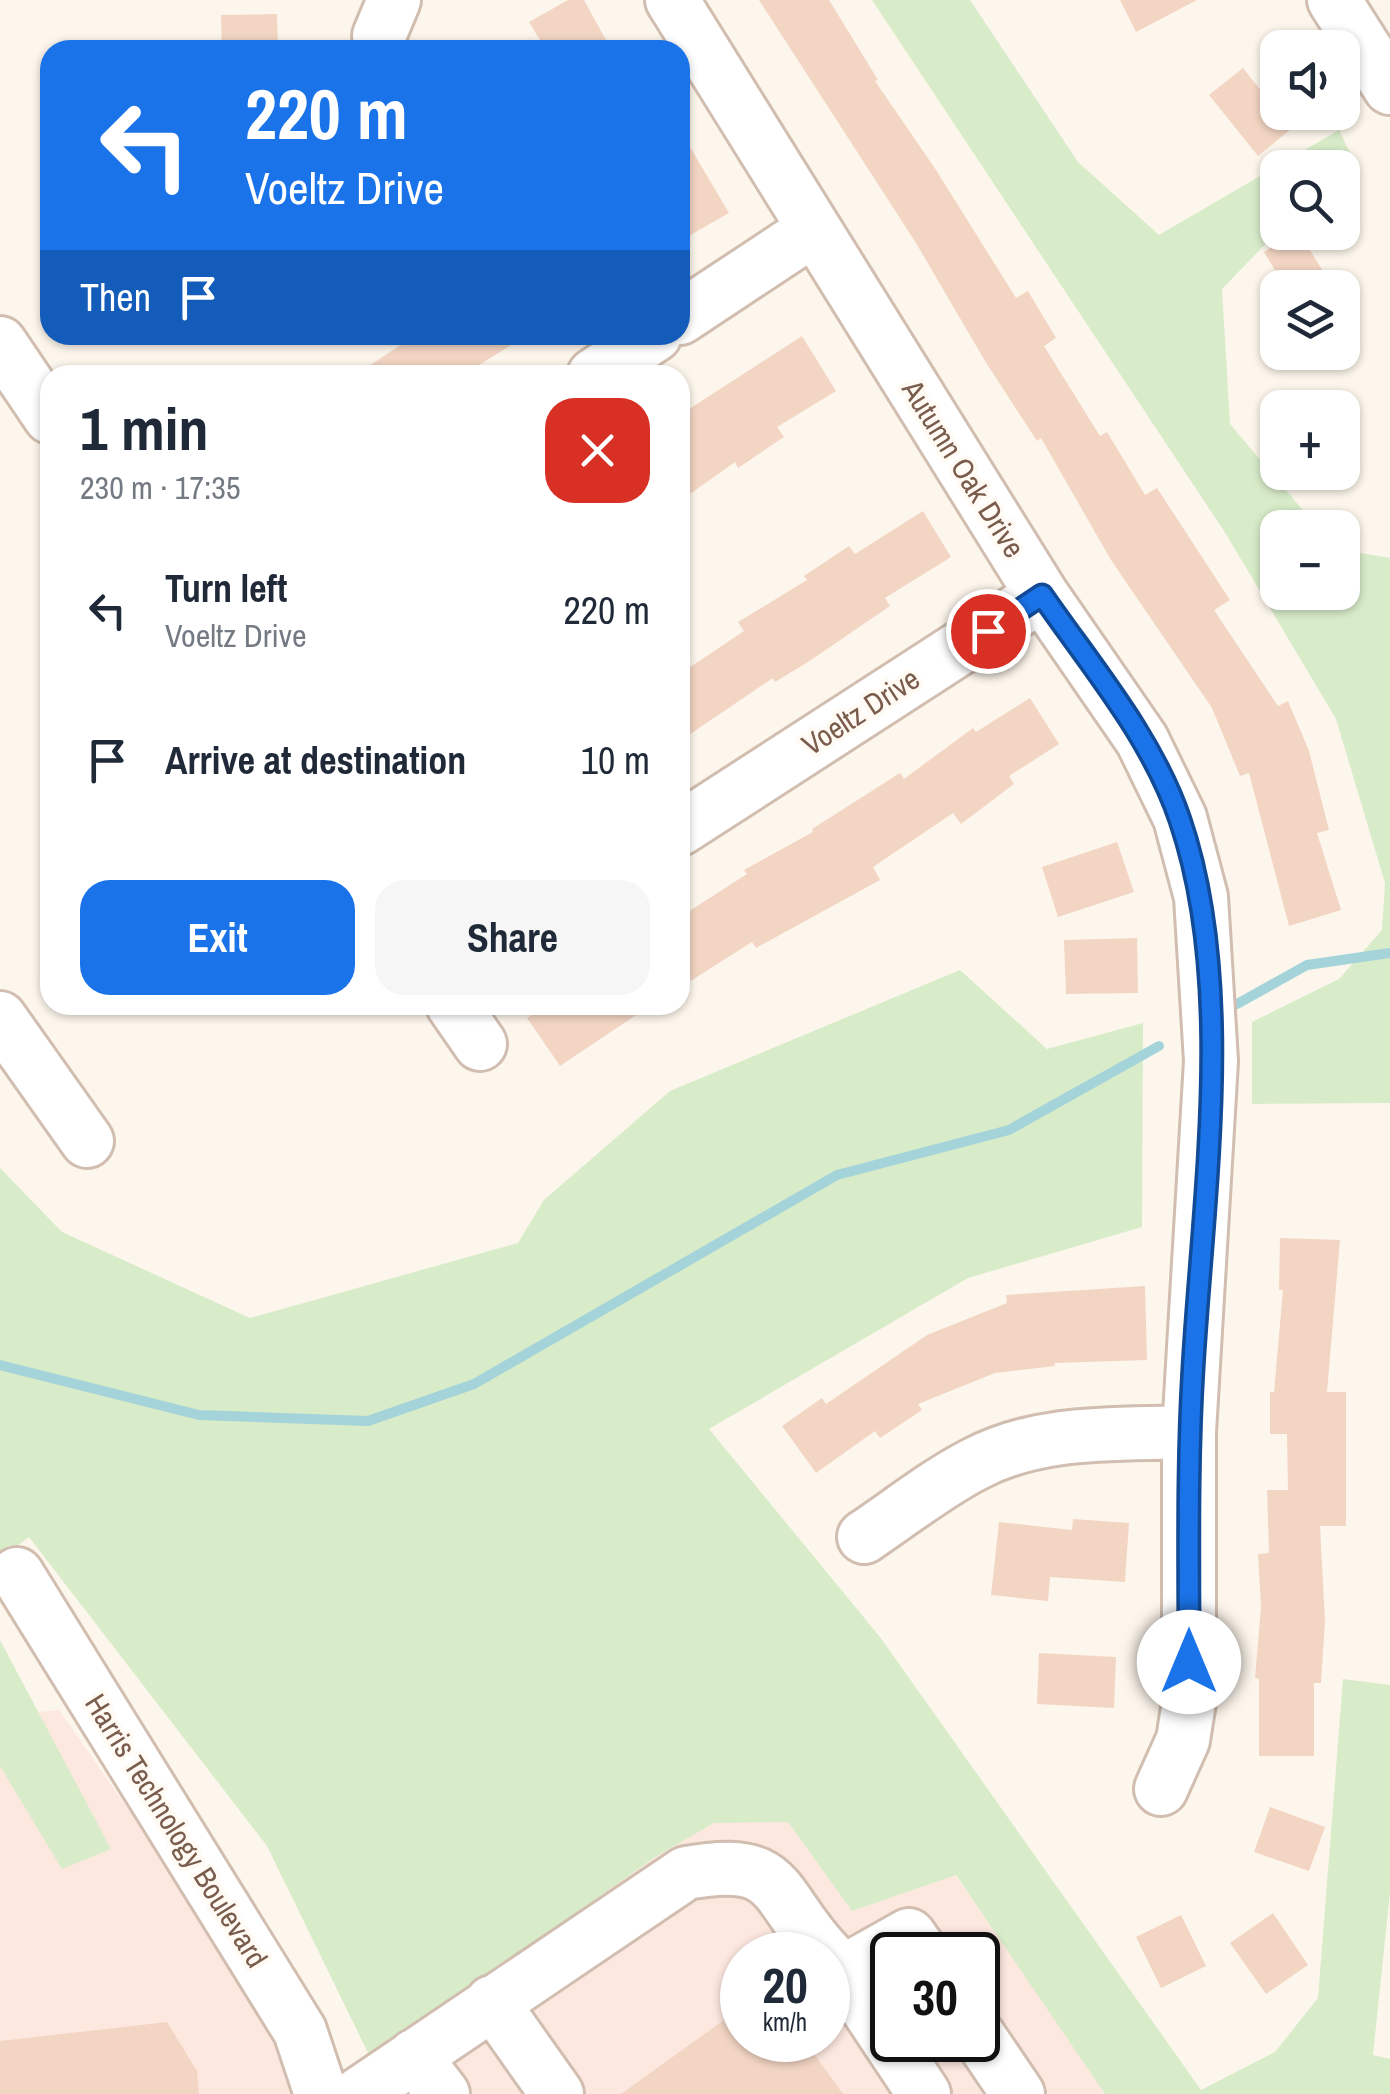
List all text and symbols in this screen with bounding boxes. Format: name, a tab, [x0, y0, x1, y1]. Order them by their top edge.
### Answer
map controls	[1260, 30, 1360, 610]
button: sound	[1260, 30, 1360, 130]
text: 220 m	[245, 67, 408, 161]
icon: left	[80, 80, 210, 210]
button: search	[1260, 150, 1360, 250]
text: Voeltz Drive	[245, 157, 444, 218]
icon: arrive	[171, 270, 226, 325]
button: layers	[1260, 270, 1360, 370]
text: Then	[80, 272, 151, 323]
street label: Autumn Oak Drive	[893, 371, 1034, 565]
text: 1 min	[80, 388, 209, 469]
button: +	[1260, 390, 1360, 490]
button: close	[545, 398, 650, 503]
text: 230 m · 17:35	[80, 466, 240, 509]
button: −	[1260, 510, 1360, 610]
text: Turn left	[165, 563, 287, 614]
icon: left	[80, 583, 135, 638]
text: 220 m	[563, 585, 650, 636]
pin	[946, 589, 1031, 674]
icon: arrive	[961, 604, 1016, 659]
text: Voeltz Drive	[165, 614, 306, 657]
street label: Voeltz Drive	[794, 658, 927, 764]
icon: arrive	[80, 733, 135, 788]
text: Arrive at destination	[165, 735, 466, 786]
text: 10 m	[581, 735, 650, 786]
button: Exit	[80, 880, 355, 995]
button: Share	[375, 880, 650, 995]
position arrow	[1137, 1610, 1241, 1714]
street label: Harris Technology Boulevard	[76, 1686, 277, 1975]
speed limit sign: 30	[870, 1932, 1000, 2062]
text: 20	[762, 1951, 808, 2019]
text: km/h	[763, 2005, 807, 2039]

